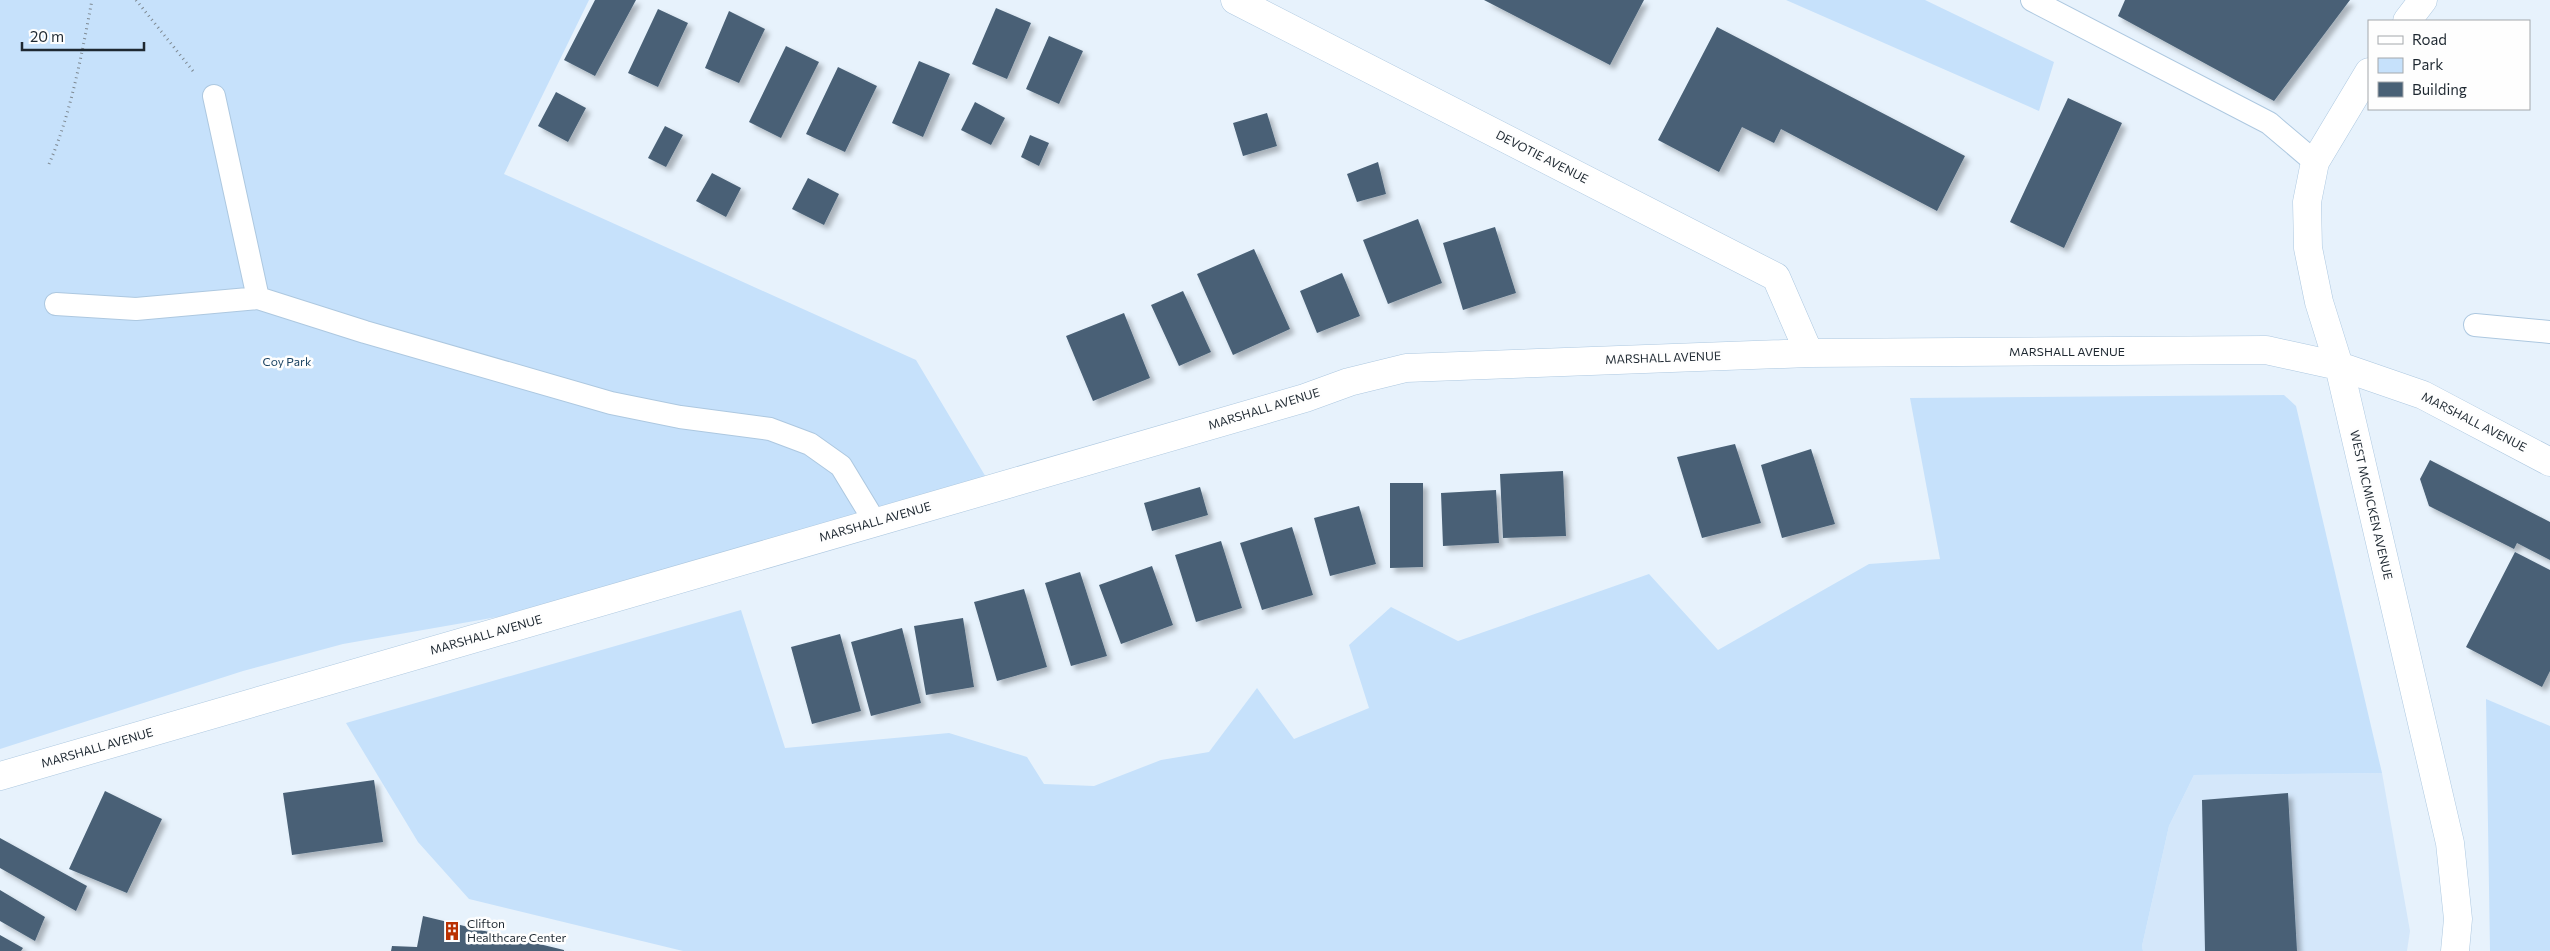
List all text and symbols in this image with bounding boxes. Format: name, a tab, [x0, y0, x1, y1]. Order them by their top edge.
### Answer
scale bar	[22, 20, 145, 52]
legend	[2368, 20, 2530, 110]
text: 20 m	[30, 27, 64, 45]
text: Road	[2412, 30, 2447, 48]
text: Park	[2412, 55, 2443, 73]
text: Building	[2412, 80, 2467, 98]
street label: DEVOTIE AVENUE	[1494, 127, 1591, 185]
street label: MARSHALL AVENUE	[2009, 344, 2125, 358]
street label: MARSHALL AVENUE	[1605, 348, 1721, 366]
park label: Coy Park	[263, 354, 312, 368]
street label: MARSHALL AVENUE	[1206, 384, 1321, 432]
street label: MARSHALL AVENUE	[2420, 389, 2529, 454]
street label: WEST MCMICKEN AVENUE	[2348, 429, 2396, 581]
street label: MARSHALL AVENUE	[817, 498, 932, 544]
street label: MARSHALL AVENUE	[428, 611, 543, 657]
street label: MARSHALL AVENUE	[39, 724, 154, 770]
place label: Clifton Healthcare Center	[467, 916, 566, 944]
building icon: Clifton Healthcare Center	[441, 920, 463, 942]

